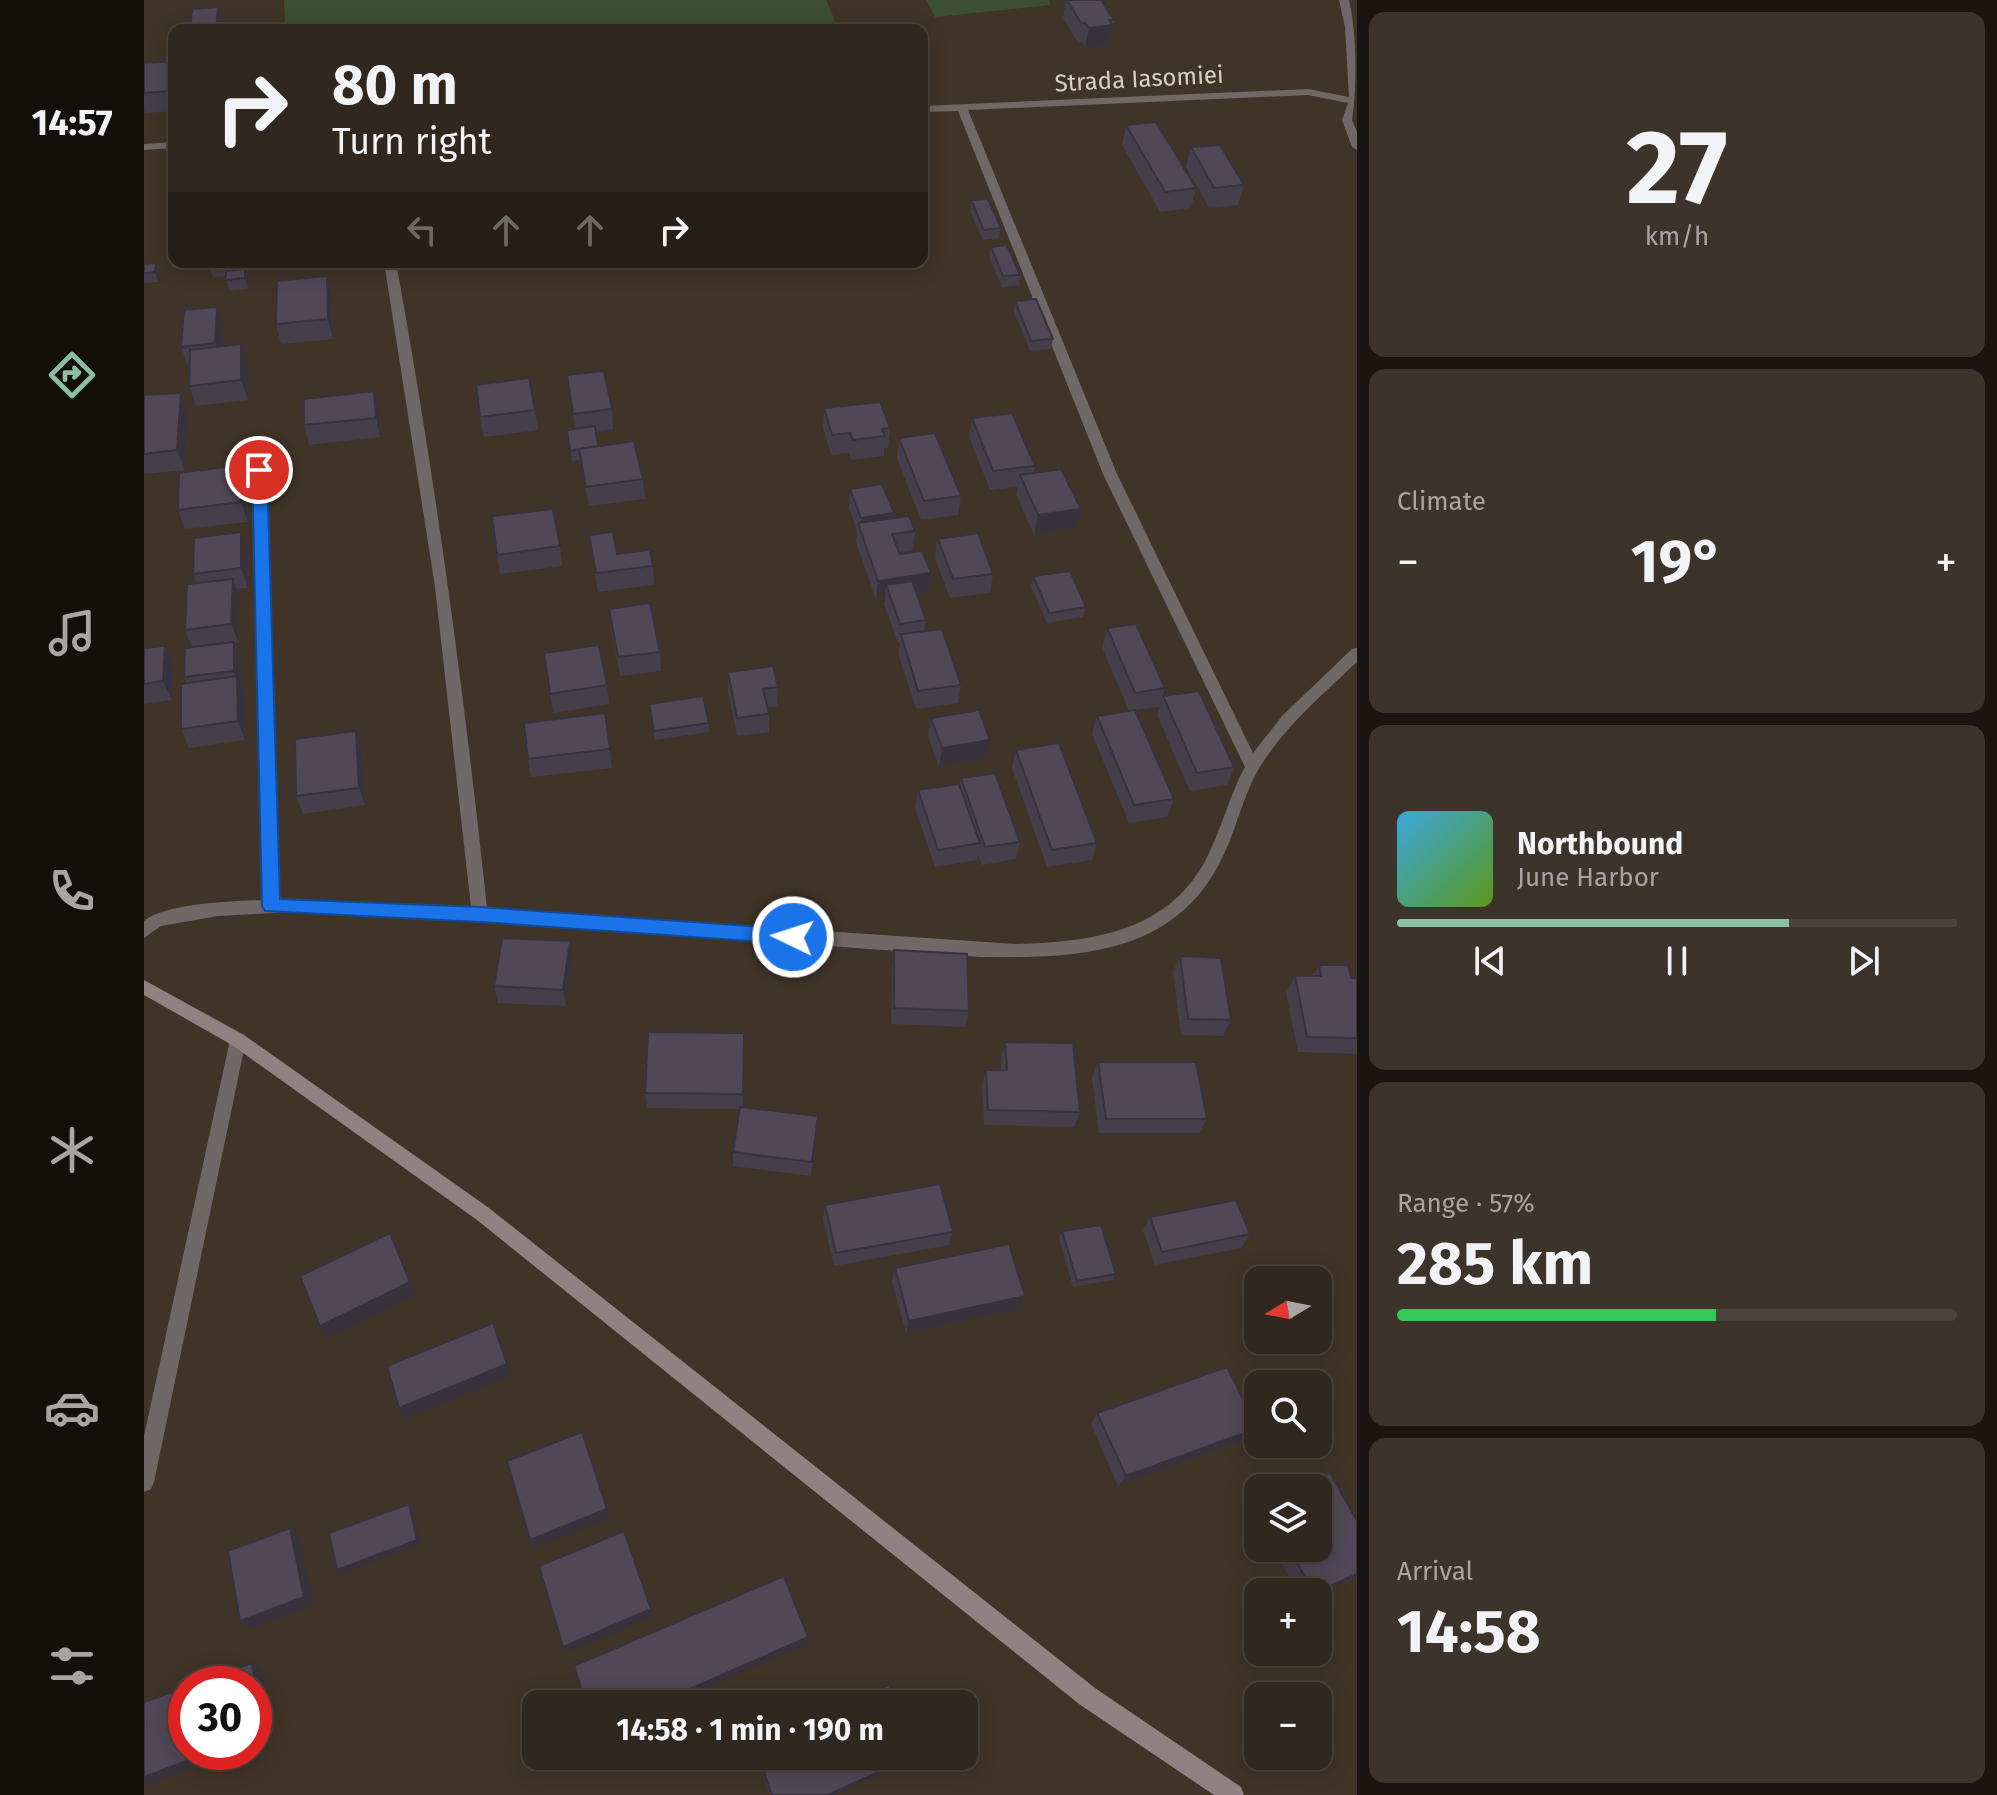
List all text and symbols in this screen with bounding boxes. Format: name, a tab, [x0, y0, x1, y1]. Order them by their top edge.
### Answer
text: 80 m	[332, 52, 458, 119]
icon: right	[200, 56, 304, 160]
street label: Strada Iasomiei	[1054, 61, 1224, 97]
text: 14:57	[31, 101, 113, 145]
text: 27	[1626, 106, 1728, 231]
text: Turn right	[332, 120, 492, 164]
icon: left	[400, 208, 444, 252]
icon: ahead	[484, 208, 528, 252]
icon: ahead	[568, 208, 612, 252]
icon: right	[652, 208, 696, 252]
text: km/h	[1645, 221, 1709, 252]
icon: directions	[44, 347, 100, 403]
pin	[225, 436, 293, 504]
icon: arrive	[237, 448, 281, 492]
text: Climate	[1397, 486, 1486, 517]
text: 19°	[1631, 526, 1723, 598]
text: −	[1397, 536, 1419, 589]
text: +	[1935, 536, 1957, 589]
icon: music	[44, 605, 100, 661]
text: Northbound	[1517, 826, 1683, 862]
text: June Harbor	[1517, 862, 1659, 893]
icon: phone	[44, 863, 100, 919]
position arrow	[751, 895, 835, 979]
icon: previous	[1468, 939, 1512, 983]
icon: pause	[1655, 939, 1699, 983]
icon: next	[1842, 939, 1886, 983]
icon: climate	[44, 1122, 100, 1178]
text: Range · 57%	[1397, 1188, 1535, 1219]
text: 285 km	[1397, 1228, 1593, 1300]
north arrow	[1244, 1266, 1332, 1354]
map controls	[1244, 1266, 1332, 1770]
button: search	[1244, 1370, 1332, 1458]
icon: car	[44, 1380, 100, 1436]
button: layers	[1244, 1474, 1332, 1562]
text: Arrival	[1397, 1556, 1473, 1587]
button: +	[1244, 1578, 1332, 1666]
text: 14:58	[1397, 1596, 1541, 1668]
icon: filters	[44, 1638, 100, 1694]
speed limit sign: 30	[168, 1666, 272, 1770]
button: −	[1244, 1682, 1332, 1770]
text: 14:58 · 1 min · 190 m	[616, 1712, 884, 1748]

